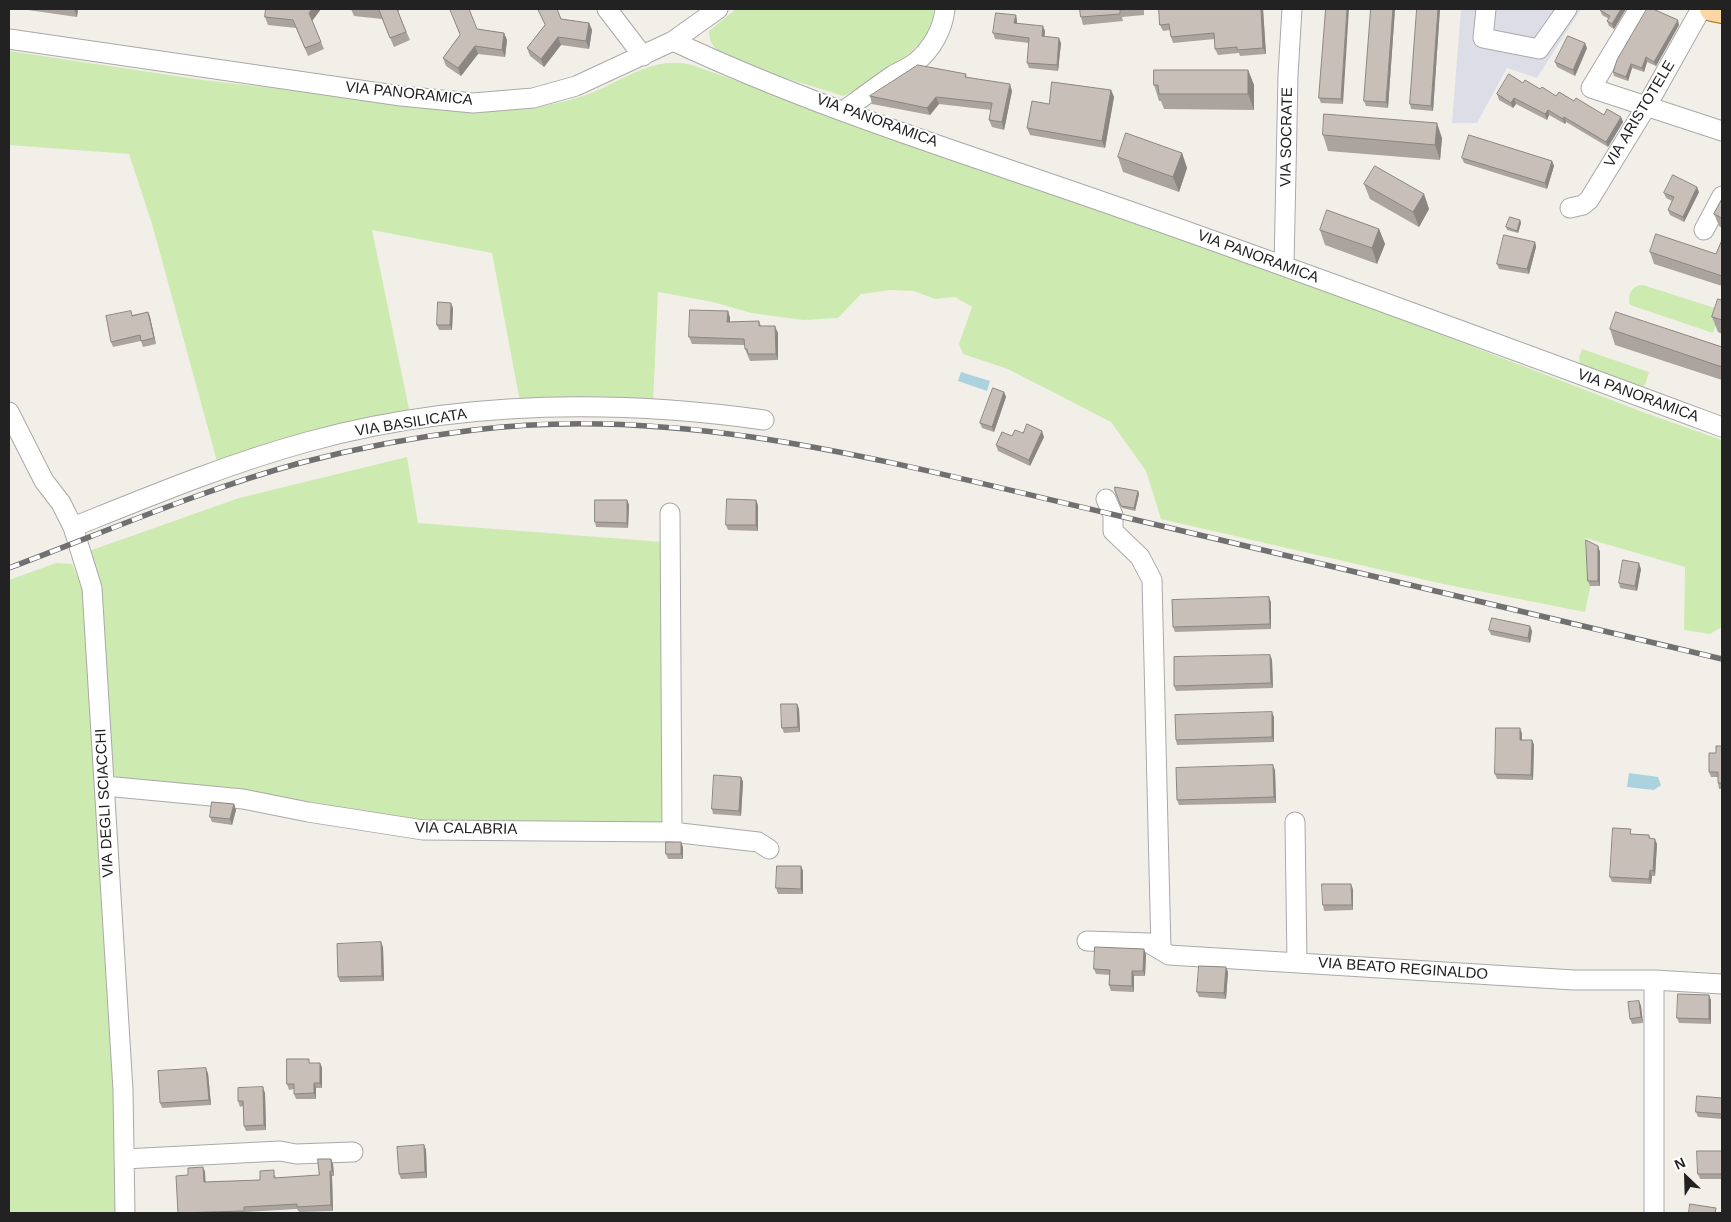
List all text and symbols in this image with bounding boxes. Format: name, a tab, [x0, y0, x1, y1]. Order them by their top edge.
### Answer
street label: VIA ARISTOTELE	[1601, 57, 1679, 171]
street label: VIA PANORAMICA	[344, 78, 474, 110]
street label: VIA SOCRATE	[1277, 87, 1297, 187]
street label: VIA PANORAMICA	[814, 91, 940, 151]
street label: VIA PANORAMICA	[1195, 227, 1321, 287]
street label: VIA PANORAMICA	[1575, 366, 1701, 426]
street label: VIA BASILICATA	[354, 405, 468, 441]
street label: VIA DEGLI SCIACCHI	[92, 728, 118, 878]
street label: VIA CALABRIA	[415, 819, 517, 839]
street label: VIA BEATO REGINALDO	[1317, 954, 1489, 984]
north arrow	[1661, 1152, 1711, 1202]
text: N	[1672, 1154, 1688, 1173]

